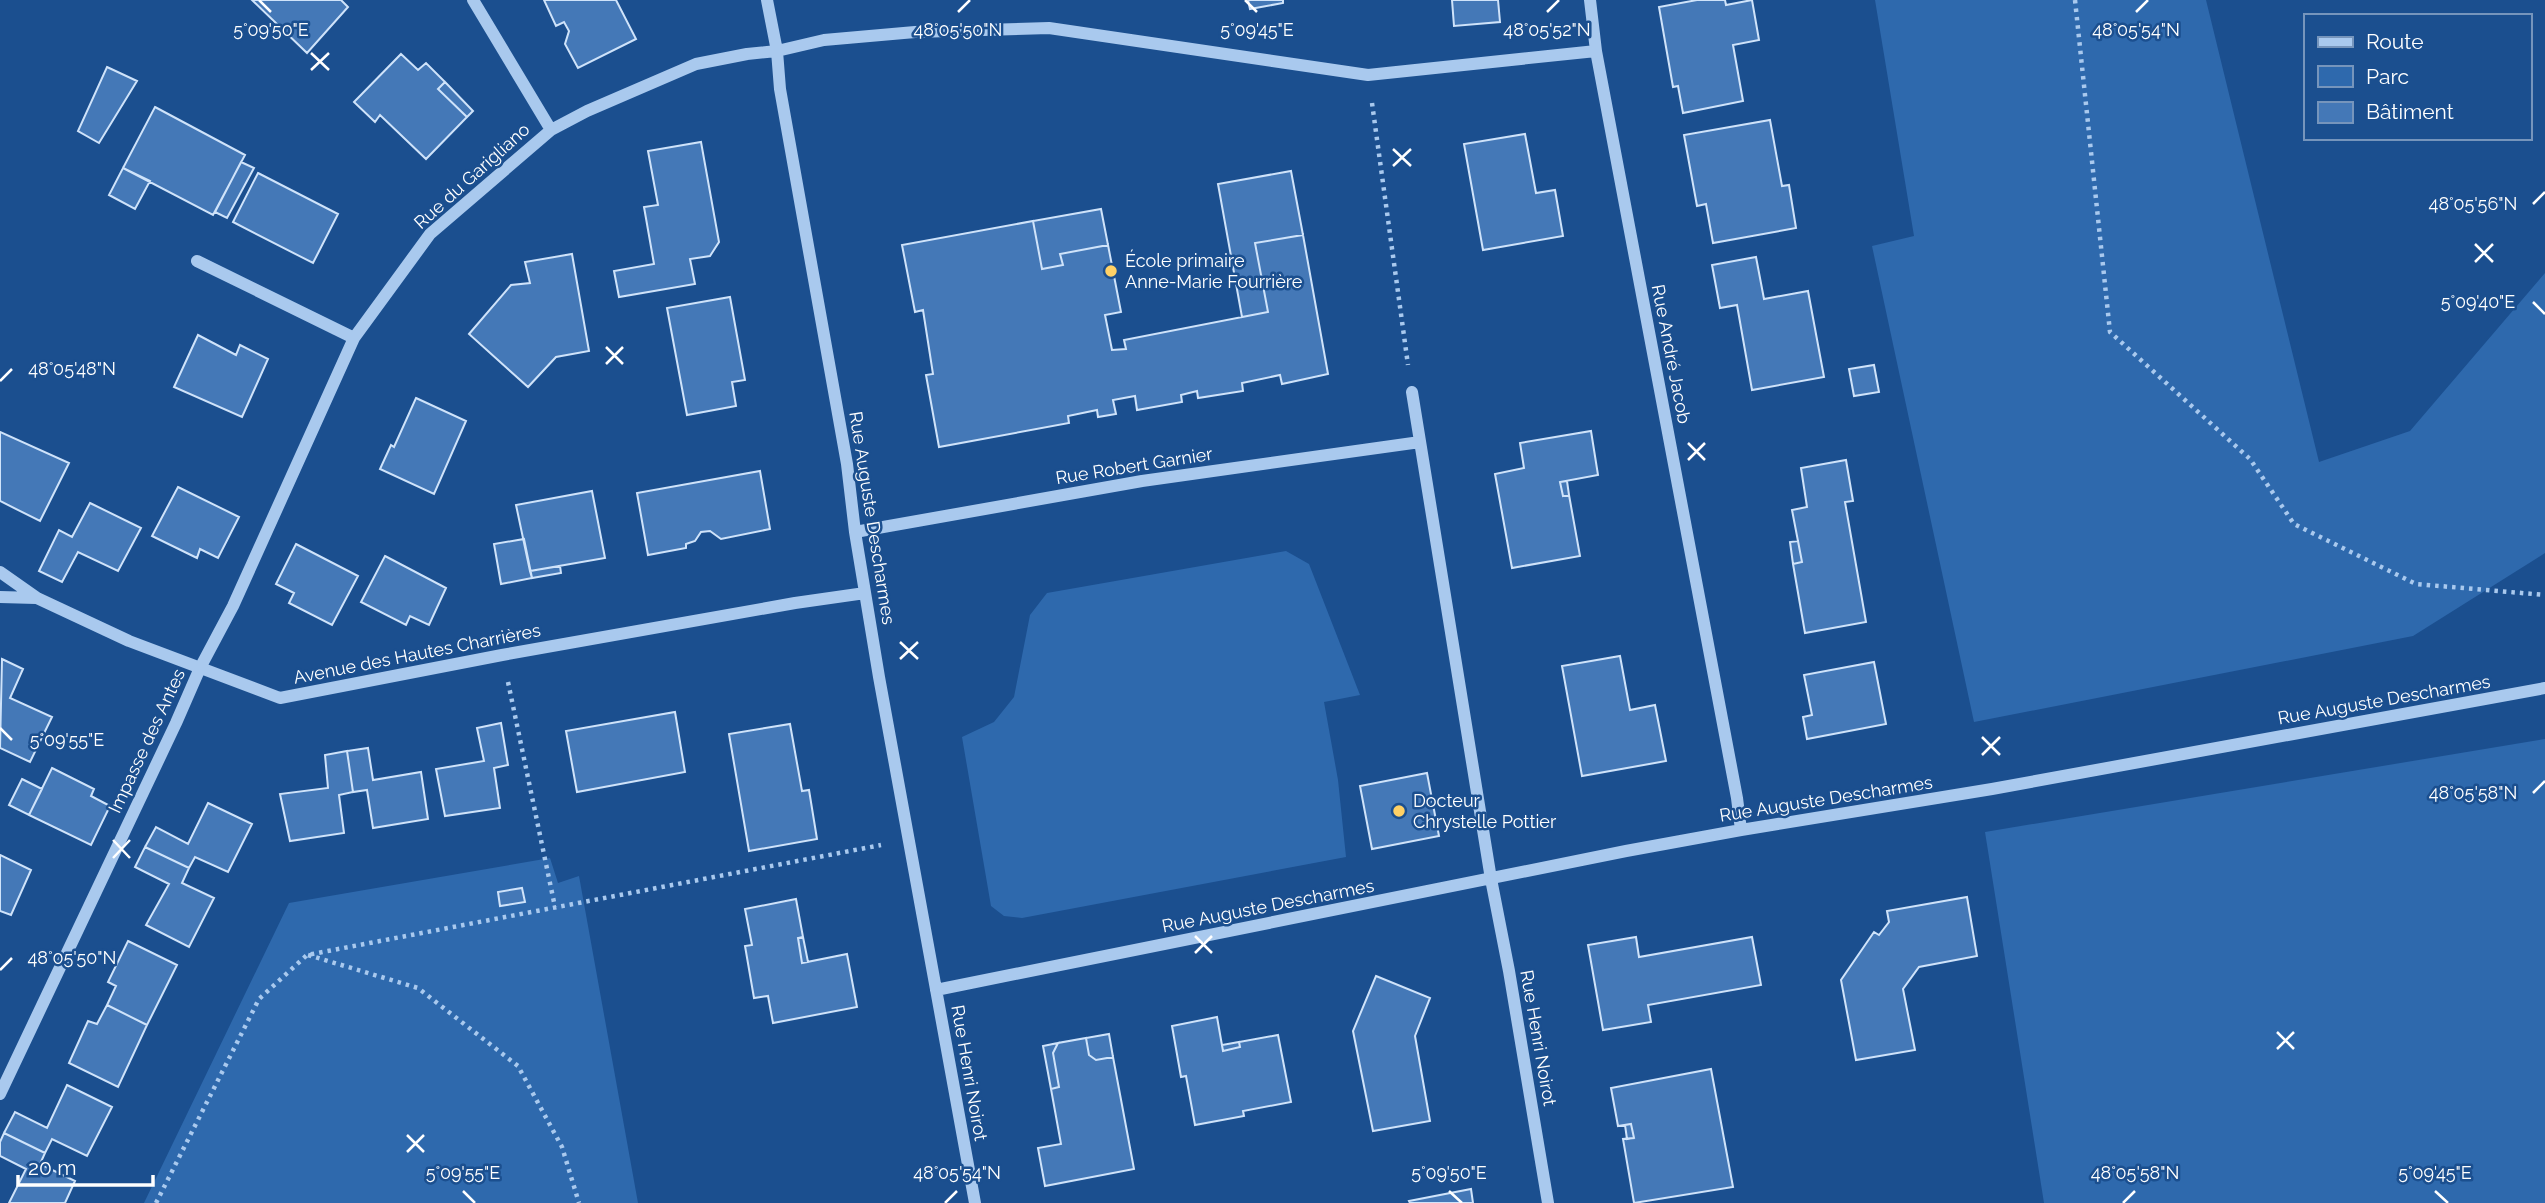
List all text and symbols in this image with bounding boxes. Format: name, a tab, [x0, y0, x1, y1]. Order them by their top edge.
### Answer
legend	[2304, 14, 2531, 140]
text: 5°09'50"E	[233, 19, 309, 40]
text: 48°05'50"N	[914, 19, 1002, 40]
text: 5°09'45"E	[1220, 19, 1294, 40]
text: 48°05'52"N	[1503, 19, 1591, 40]
text: 48°05'54"N	[2092, 19, 2180, 40]
text: Route	[2366, 29, 2424, 54]
text: Parc	[2366, 64, 2409, 89]
text: Bâtiment	[2366, 99, 2454, 124]
street label: Rue du Garigliano	[410, 118, 534, 233]
text: 48°05'56"N	[2429, 193, 2517, 214]
place label: École primaire Anne-Marie Fourrière	[1125, 249, 1303, 292]
marker: École primaire Anne-Marie Fourrière	[1103, 263, 1119, 279]
street label: Rue André Jacob	[1648, 283, 1695, 425]
text: 5°09'40"E	[2441, 291, 2515, 312]
text: 48°05'48"N	[28, 358, 116, 379]
street label: Rue Auguste Descharmes	[845, 410, 900, 626]
street label: Rue Robert Garnier	[1054, 443, 1215, 488]
street label: Avenue des Hautes Charrières	[292, 619, 543, 688]
street label: Impasse des Antes	[104, 665, 189, 816]
street label: Rue Auguste Descharmes	[2276, 670, 2492, 729]
text: 5°09'55"E	[30, 729, 104, 750]
street label: Rue Auguste Descharmes	[1718, 771, 1934, 826]
text: 48°05'58"N	[2429, 782, 2517, 803]
place label: Docteur Chrystelle Pottier	[1413, 790, 1557, 832]
marker: Docteur Chrystelle Pottier	[1391, 803, 1407, 819]
street label: Rue Auguste Descharmes	[1160, 875, 1376, 936]
text: 48°05'50"N	[28, 947, 116, 968]
street label: Rue Henri Noirot	[1516, 968, 1561, 1107]
street label: Rue Henri Noirot	[947, 1003, 992, 1142]
scale bar	[18, 1144, 152, 1188]
text: 20 m	[28, 1155, 76, 1180]
text: 5°09'55"E	[426, 1162, 500, 1183]
text: 48°05'54"N	[913, 1162, 1001, 1183]
text: 5°09'50"E	[1411, 1162, 1487, 1183]
text: 48°05'58"N	[2091, 1162, 2179, 1183]
text: 5°09'45"E	[2398, 1162, 2472, 1183]

